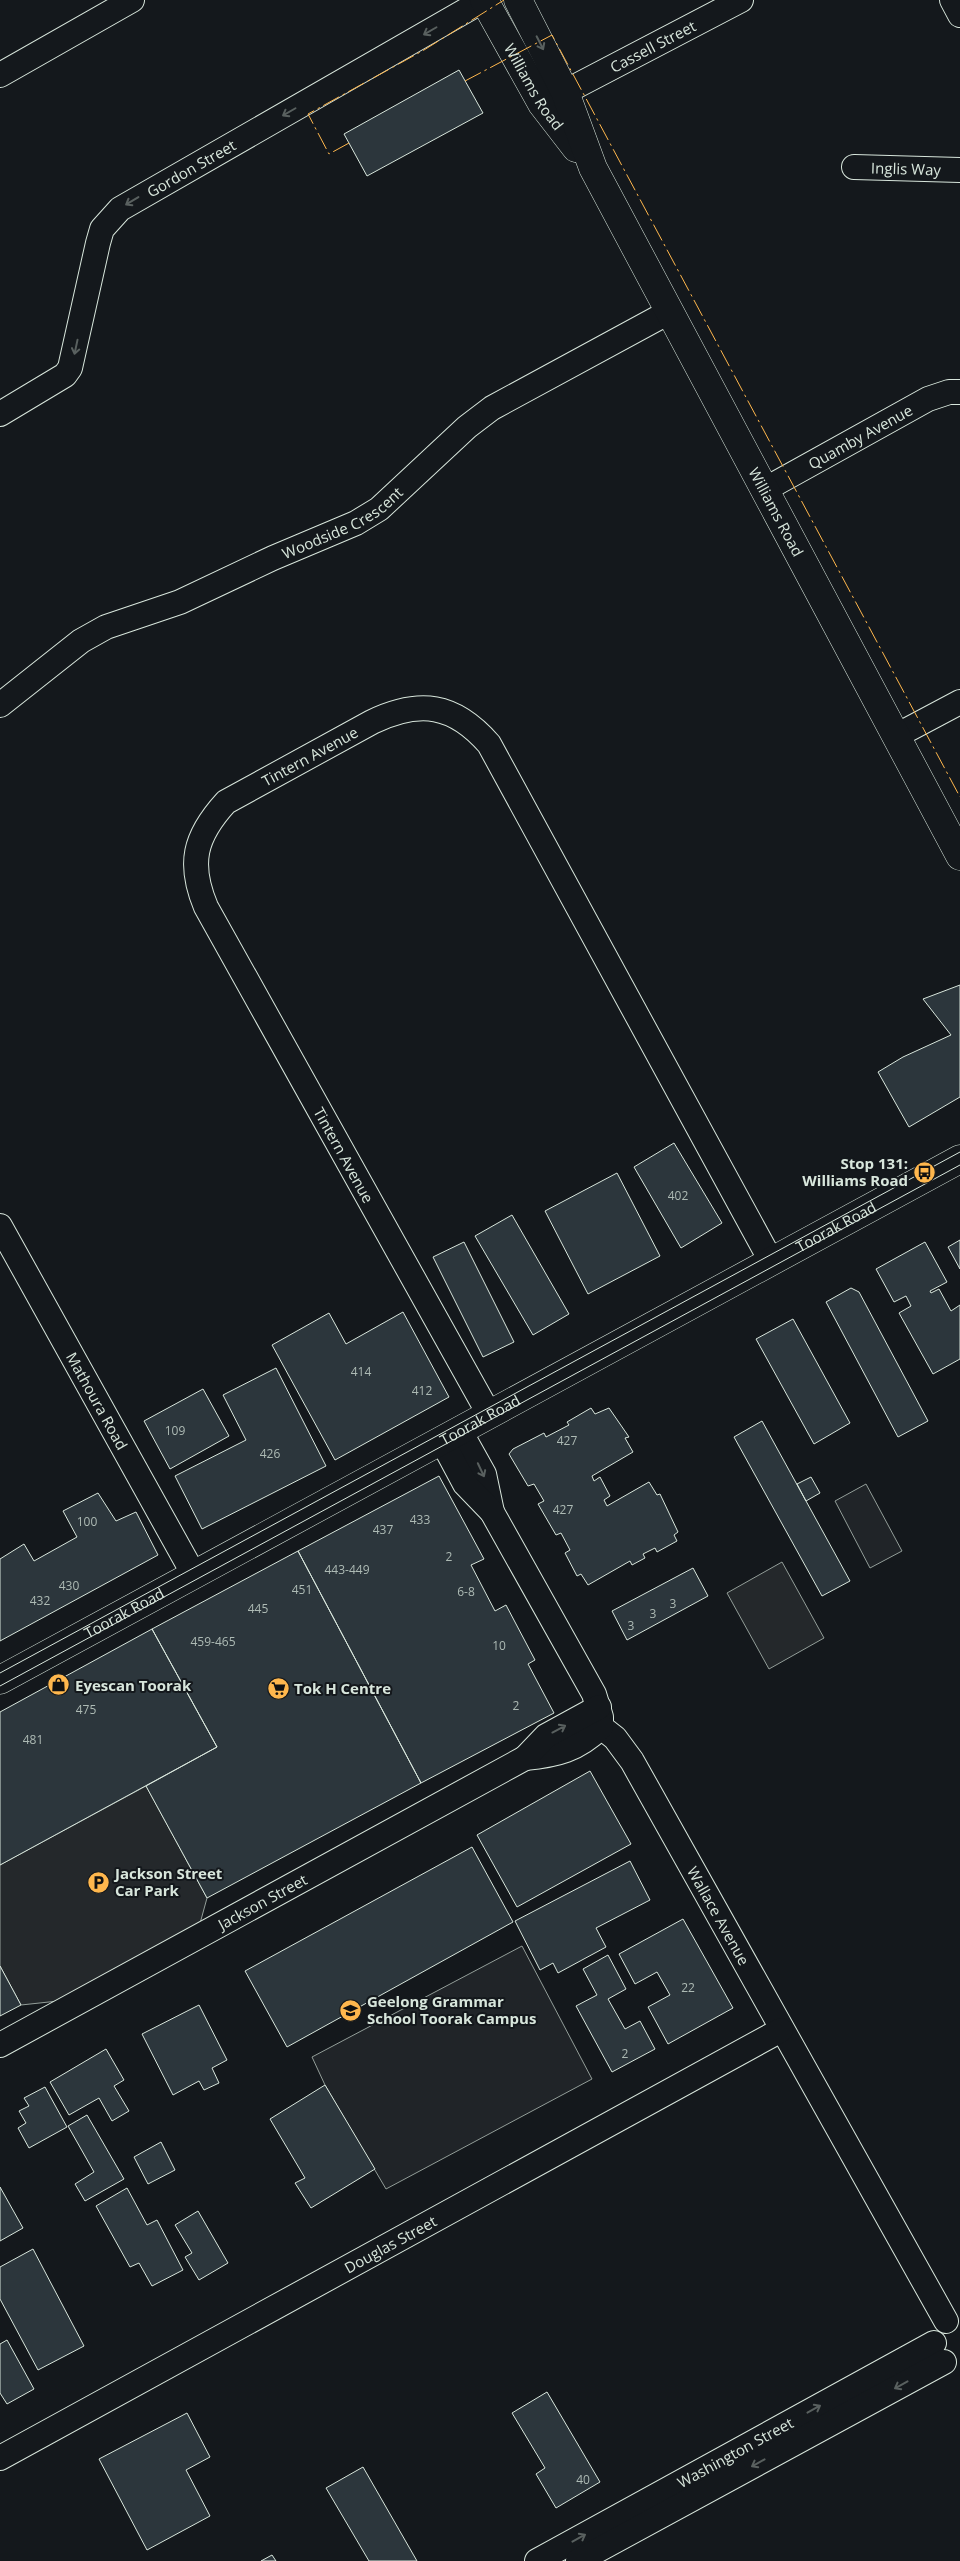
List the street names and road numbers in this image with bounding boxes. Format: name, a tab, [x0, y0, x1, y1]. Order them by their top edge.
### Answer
street label: Cassell Street	[606, 15, 699, 77]
street label: Williams Road	[500, 40, 568, 134]
street label: Gordon Street	[143, 135, 239, 202]
street label: Inglis Way	[871, 157, 942, 179]
street label: Quamby Avenue	[805, 400, 916, 474]
street label: Williams Road	[744, 464, 808, 560]
street label: Woodside Crescent	[279, 482, 407, 563]
street label: Tintern Avenue	[258, 722, 361, 791]
street label: Tintern Avenue	[309, 1104, 379, 1206]
street label: Toorak Road	[792, 1197, 879, 1256]
street label: Mathoura Road	[62, 1348, 132, 1453]
street label: Toorak Road	[436, 1390, 524, 1449]
street label: Toorak Road	[80, 1583, 168, 1643]
street label: Wallace Avenue	[683, 1863, 754, 1968]
street label: Jackson Street	[212, 1869, 310, 1935]
street label: Douglas Street	[341, 2211, 440, 2278]
street label: Washington Street	[674, 2412, 797, 2492]

